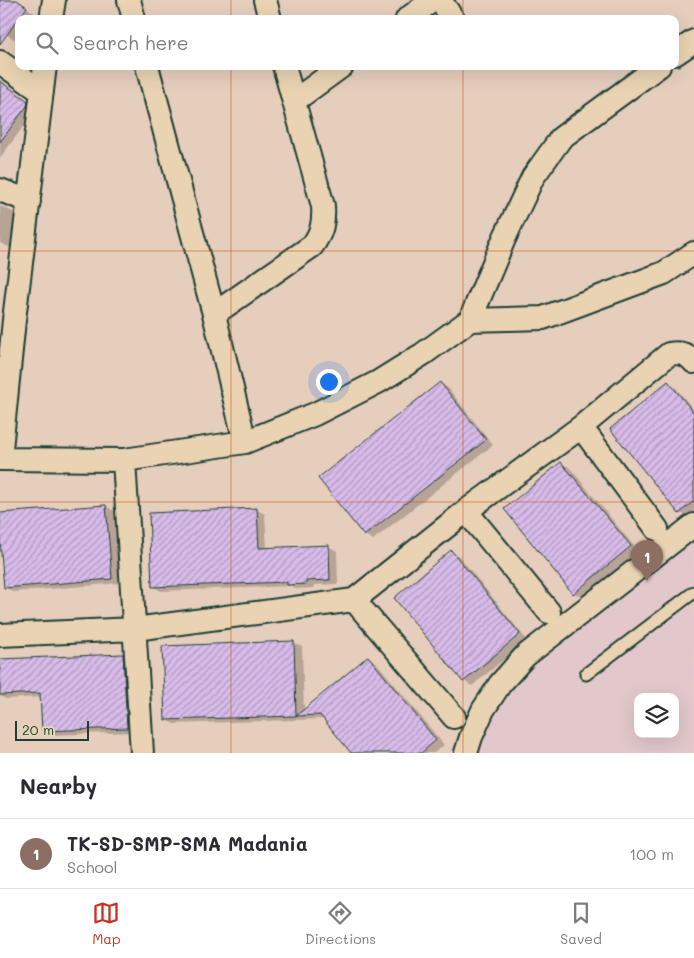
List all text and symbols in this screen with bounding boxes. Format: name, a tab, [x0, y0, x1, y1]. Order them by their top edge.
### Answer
search box	[15, 15, 679, 70]
icon: search	[33, 29, 61, 57]
text: Search here	[73, 30, 189, 55]
your location	[316, 369, 342, 395]
pin: 1	[631, 540, 663, 581]
map controls	[634, 693, 679, 738]
button: layers	[634, 693, 679, 738]
scale bar	[15, 718, 89, 741]
text: 20 m	[22, 720, 54, 739]
text: Nearby	[20, 772, 97, 799]
text: TK-SD-SMP-SMA Madania	[67, 831, 308, 856]
text: 1	[32, 843, 40, 864]
text: 100 m	[629, 843, 674, 864]
text: School	[67, 856, 117, 877]
tab: Map	[92, 899, 121, 948]
tab: Directions	[305, 899, 376, 948]
tab: Saved	[560, 899, 602, 948]

